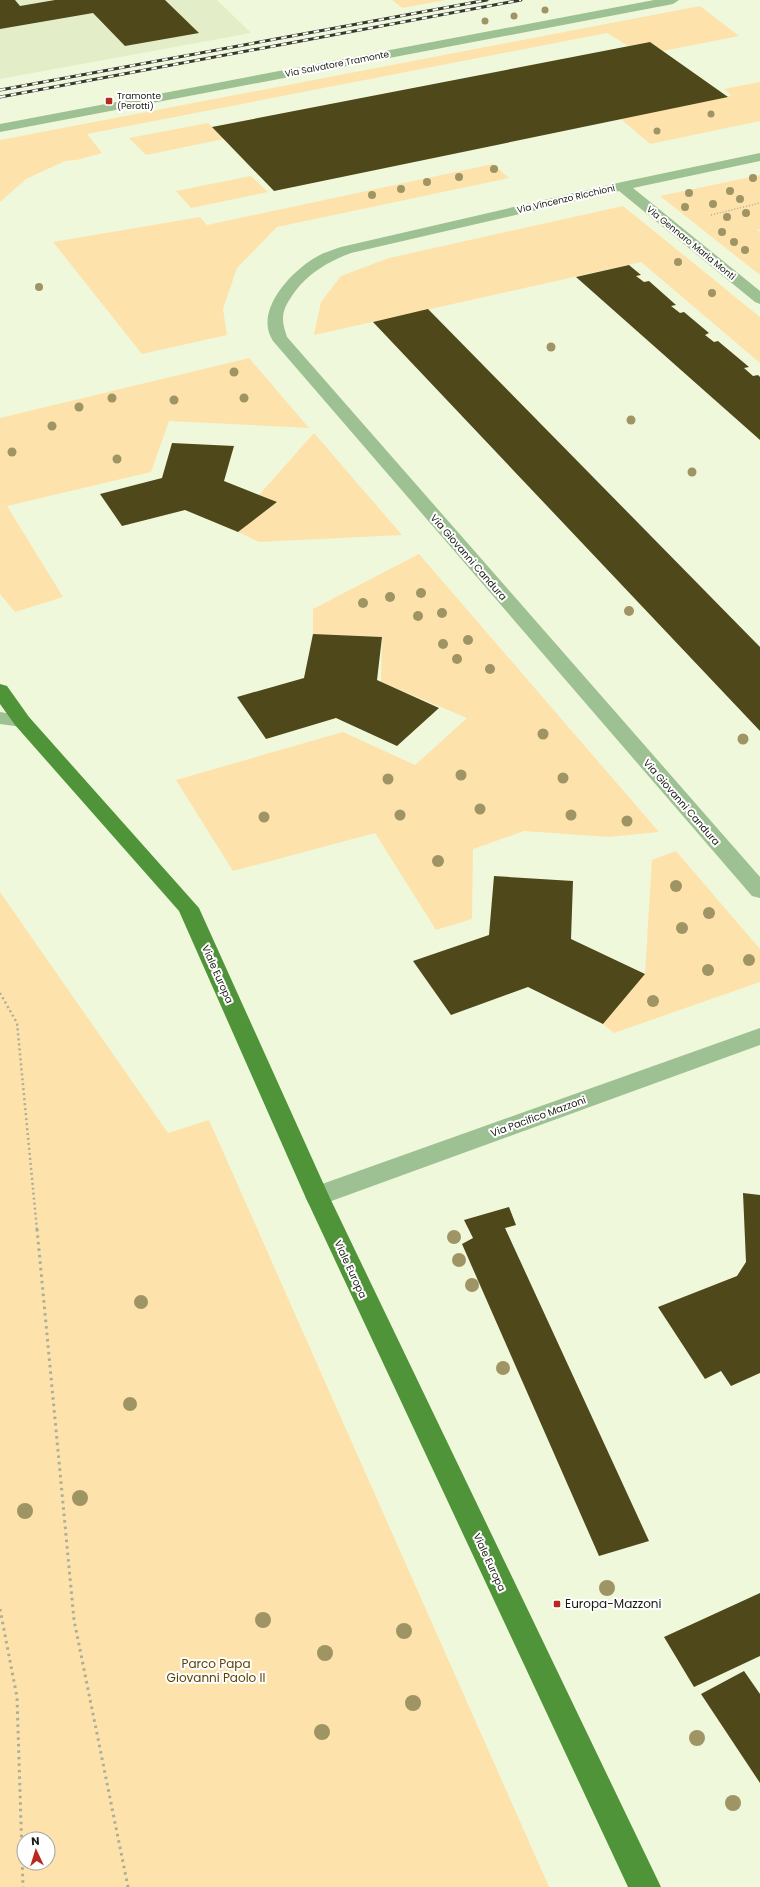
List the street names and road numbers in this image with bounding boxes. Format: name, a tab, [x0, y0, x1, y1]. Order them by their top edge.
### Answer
street label: Via Salvatore Tramonte	[284, 48, 390, 80]
street label: Via Vincenzo Ricchioni	[516, 182, 616, 216]
street label: Via Gennaro Maria Monti	[644, 203, 738, 283]
street label: Via Giovanni Candura	[427, 511, 510, 604]
street label: Via Giovanni Candura	[640, 756, 723, 849]
street label: Viale Europa	[198, 943, 237, 1006]
street label: Via Pacifico Mazzoni	[488, 1092, 588, 1141]
street label: Viale Europa	[331, 1238, 371, 1301]
street label: Viale Europa	[470, 1531, 510, 1594]

